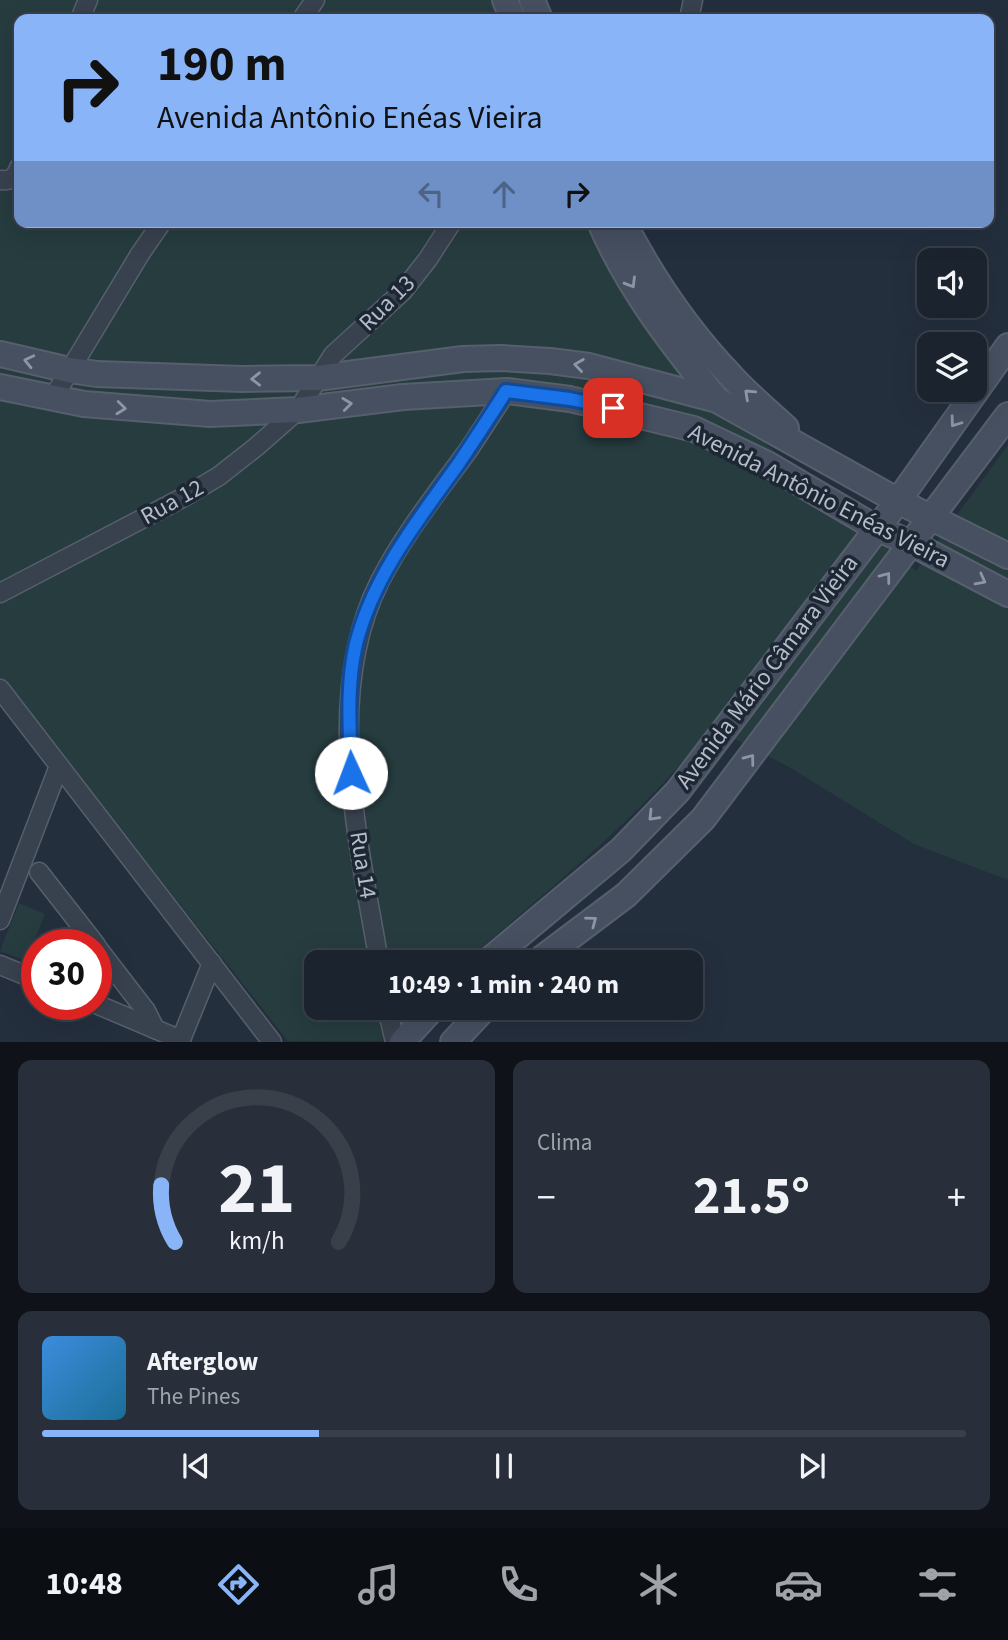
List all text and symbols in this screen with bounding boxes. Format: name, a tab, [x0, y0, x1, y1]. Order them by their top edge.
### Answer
text: 190 m	[157, 30, 286, 100]
icon: right	[42, 42, 133, 133]
text: Avenida Antônio Enéas Vieira	[157, 95, 543, 141]
icon: left	[412, 175, 450, 213]
icon: ahead	[485, 175, 523, 213]
icon: right	[558, 175, 596, 213]
map controls	[917, 248, 987, 402]
button: sound	[917, 248, 987, 318]
street label: Rua 13	[351, 267, 423, 339]
one-way arrow	[623, 275, 636, 288]
button: layers	[917, 332, 987, 402]
one-way arrow	[24, 355, 36, 370]
one-way arrow	[574, 358, 585, 373]
one-way arrow	[250, 371, 260, 387]
pin	[583, 378, 643, 438]
icon: arrive	[594, 389, 632, 427]
one-way arrow	[744, 389, 757, 402]
one-way arrow	[342, 396, 353, 411]
one-way arrow	[115, 400, 126, 415]
one-way arrow	[951, 414, 963, 427]
street label: Avenida Antônio Enéas Vieira	[682, 415, 956, 577]
street label: Rua 12	[134, 470, 210, 534]
street label: Avenida Mário Câmara Vieira	[667, 548, 867, 796]
one-way arrow	[878, 572, 890, 585]
one-way arrow	[974, 572, 986, 585]
position arrow	[314, 736, 388, 810]
one-way arrow	[741, 754, 754, 767]
one-way arrow	[649, 808, 662, 821]
street label: Rua 14	[340, 829, 386, 901]
one-way arrow	[584, 917, 596, 930]
speed limit sign: 30	[21, 929, 112, 1020]
text: 10:49 · 1 min · 240 m	[388, 966, 619, 1003]
text: Clima	[537, 1126, 592, 1159]
text: 21	[218, 1138, 295, 1242]
text: 21.5°	[693, 1160, 810, 1234]
text: −	[537, 1171, 556, 1225]
text: +	[947, 1171, 966, 1225]
text: km/h	[229, 1223, 284, 1259]
text: Afterglow	[147, 1343, 258, 1380]
text: The Pines	[147, 1380, 240, 1413]
icon: previous	[177, 1447, 215, 1485]
icon: pause	[485, 1447, 523, 1485]
icon: next	[793, 1447, 831, 1485]
icon: directions	[214, 1560, 263, 1609]
icon: music	[354, 1560, 403, 1609]
icon: phone	[494, 1560, 543, 1609]
icon: climate	[634, 1560, 683, 1609]
icon: car	[774, 1560, 823, 1609]
icon: filters	[913, 1560, 962, 1609]
text: 10:48	[45, 1561, 123, 1607]

